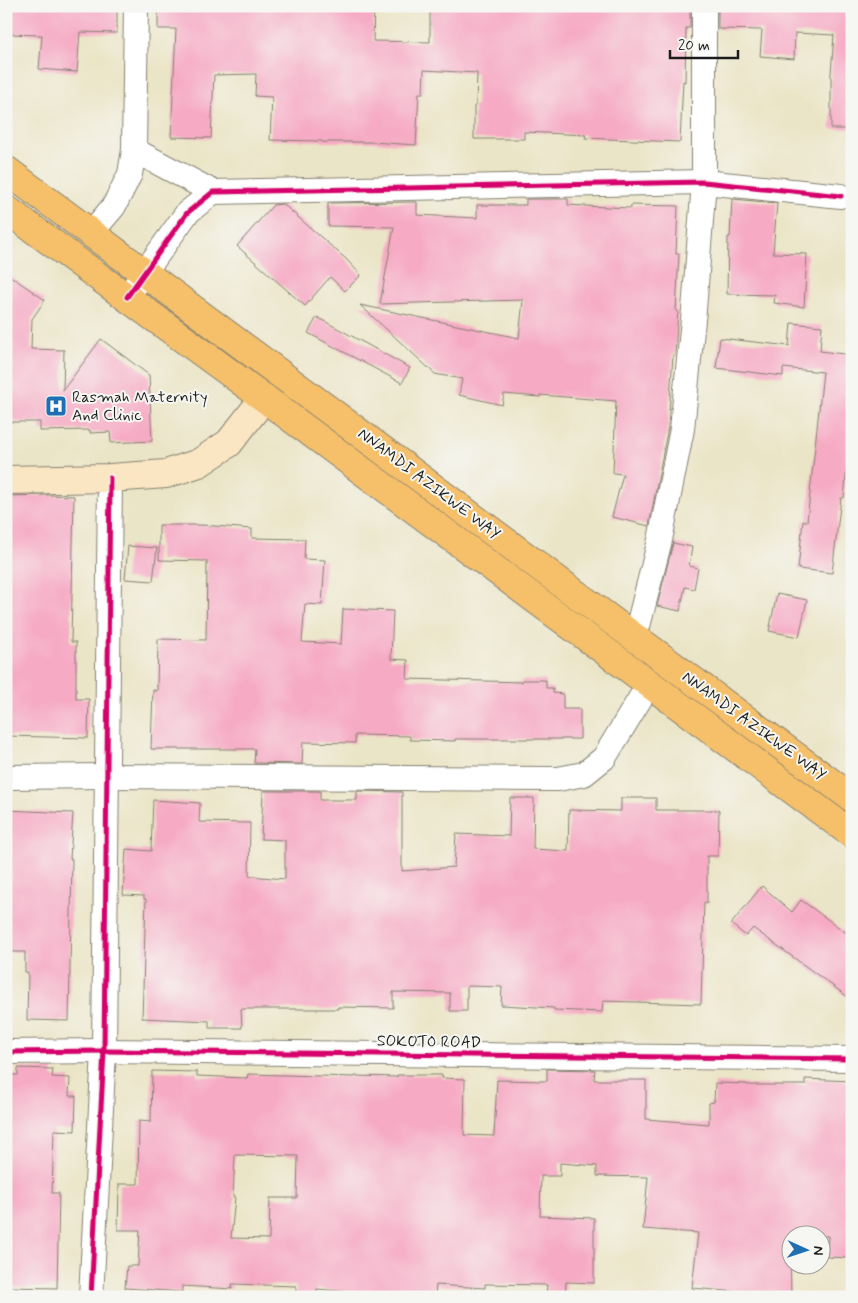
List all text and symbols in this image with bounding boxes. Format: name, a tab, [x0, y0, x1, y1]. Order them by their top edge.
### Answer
scale bar	[670, 28, 738, 60]
text: 20 m	[678, 36, 710, 56]
place label: Rasmah Maternity And Clinic	[72, 387, 208, 426]
hospital icon: Rasmah Maternity And Clinic	[44, 394, 68, 418]
street label: NNAMDI AZIKWE WAY	[353, 423, 505, 545]
street label: NNAMDI AZIKWE WAY	[678, 667, 830, 786]
street label: SOKOTO ROAD	[377, 1031, 481, 1053]
north arrow	[780, 1226, 830, 1276]
text: N	[809, 1245, 827, 1256]

